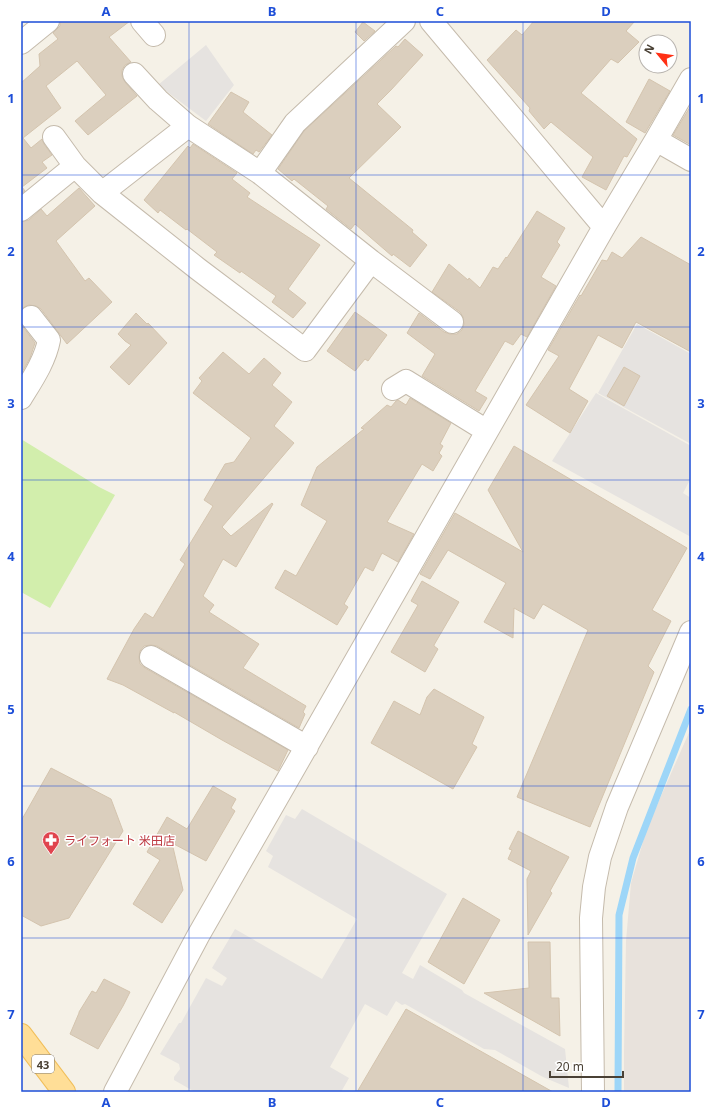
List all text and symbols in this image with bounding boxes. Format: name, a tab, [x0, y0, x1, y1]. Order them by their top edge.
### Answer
text: A	[102, 2, 111, 20]
text: B	[268, 2, 276, 20]
text: C	[436, 2, 444, 20]
text: D	[601, 2, 611, 20]
north arrow	[638, 34, 678, 74]
text: N	[640, 41, 658, 56]
text: 1	[7, 89, 15, 107]
text: 1	[697, 89, 705, 107]
text: 2	[7, 242, 15, 260]
text: 2	[697, 242, 705, 260]
text: 3	[7, 394, 15, 412]
text: 3	[697, 394, 705, 412]
text: 4	[7, 547, 15, 565]
text: 4	[697, 547, 705, 565]
text: 5	[7, 700, 15, 718]
text: 5	[697, 700, 705, 718]
pharmacy icon: ライフォート 米田店	[41, 830, 61, 855]
place label: ライフォート 米田店	[64, 832, 175, 849]
text: 6	[7, 852, 15, 870]
text: 6	[697, 852, 705, 870]
text: 7	[7, 1005, 15, 1023]
text: 7	[697, 1005, 705, 1023]
scale bar	[550, 1053, 623, 1079]
road number: 43	[32, 1055, 54, 1073]
text: 20 m	[556, 1058, 584, 1075]
text: A	[102, 1093, 111, 1111]
text: B	[268, 1093, 276, 1111]
text: C	[436, 1093, 444, 1111]
text: D	[601, 1093, 611, 1111]

